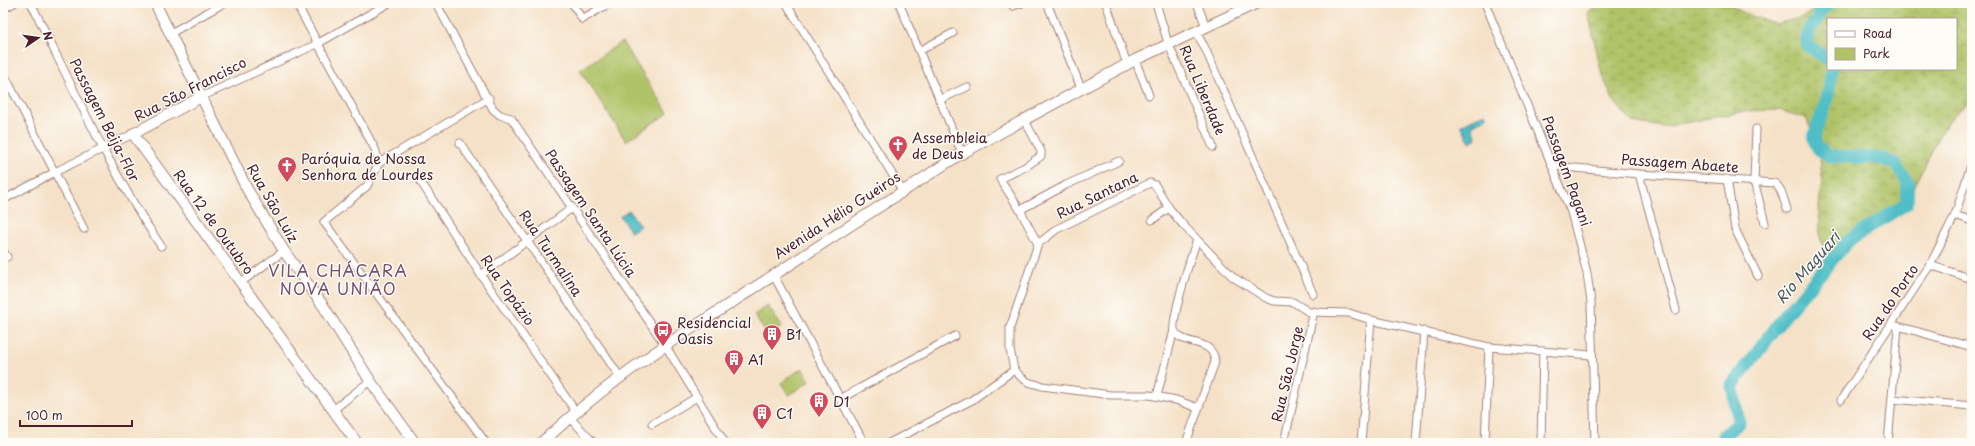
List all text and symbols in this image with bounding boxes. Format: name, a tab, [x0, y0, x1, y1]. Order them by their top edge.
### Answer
north arrow	[18, 18, 58, 58]
legend	[1827, 18, 1957, 70]
text: Road	[1863, 24, 1892, 42]
text: N	[39, 29, 58, 42]
street label: Rua Liberdade	[1175, 42, 1231, 138]
text: Park	[1863, 44, 1890, 62]
street label: Rua São Francisco	[130, 51, 250, 126]
street label: Passagem Beija-Flor	[65, 55, 145, 186]
street label: Passagem Pagani	[1537, 113, 1597, 229]
place label: Assembleia de Deus	[912, 127, 988, 164]
church icon: Assembleia de Deus	[887, 134, 909, 162]
street label: Passagem Santa Lúcia	[540, 145, 642, 281]
place label: Paróquia de Nossa Senhora de Lourdes	[301, 148, 433, 185]
street label: Passagem Abaete	[1620, 148, 1740, 178]
church icon: Paróquia de Nossa Senhora de Lourdes	[276, 155, 298, 183]
street label: Rua São Luíz	[242, 160, 304, 246]
street label: Rua 12 de Outubro	[169, 165, 259, 279]
street label: Avenida Hélio Gueiros	[770, 166, 904, 264]
street label: Rua Santana	[1053, 166, 1142, 224]
street label: Rua Turmalina	[514, 206, 588, 301]
water label: Rio Maguari	[1769, 224, 1846, 308]
street label: Rua Topázio	[476, 250, 540, 330]
district label: VILA CHÁCARA NOVA UNIÃO	[268, 258, 408, 300]
street label: Rua do Porto	[1857, 260, 1923, 344]
place label: Residencial Oasis	[677, 312, 751, 349]
bus stop icon: Residencial Oasis	[652, 319, 674, 347]
building icon: B1	[761, 323, 783, 351]
place label: B1	[786, 324, 802, 345]
street label: Rua São Jorge	[1266, 324, 1308, 424]
building icon: A1	[723, 348, 745, 376]
place label: A1	[748, 349, 764, 370]
building icon: D1	[808, 390, 830, 418]
place label: D1	[833, 391, 850, 412]
scale bar	[20, 402, 132, 428]
building icon: C1	[751, 402, 773, 430]
place label: C1	[776, 403, 793, 424]
text: 100 m	[26, 406, 63, 424]

